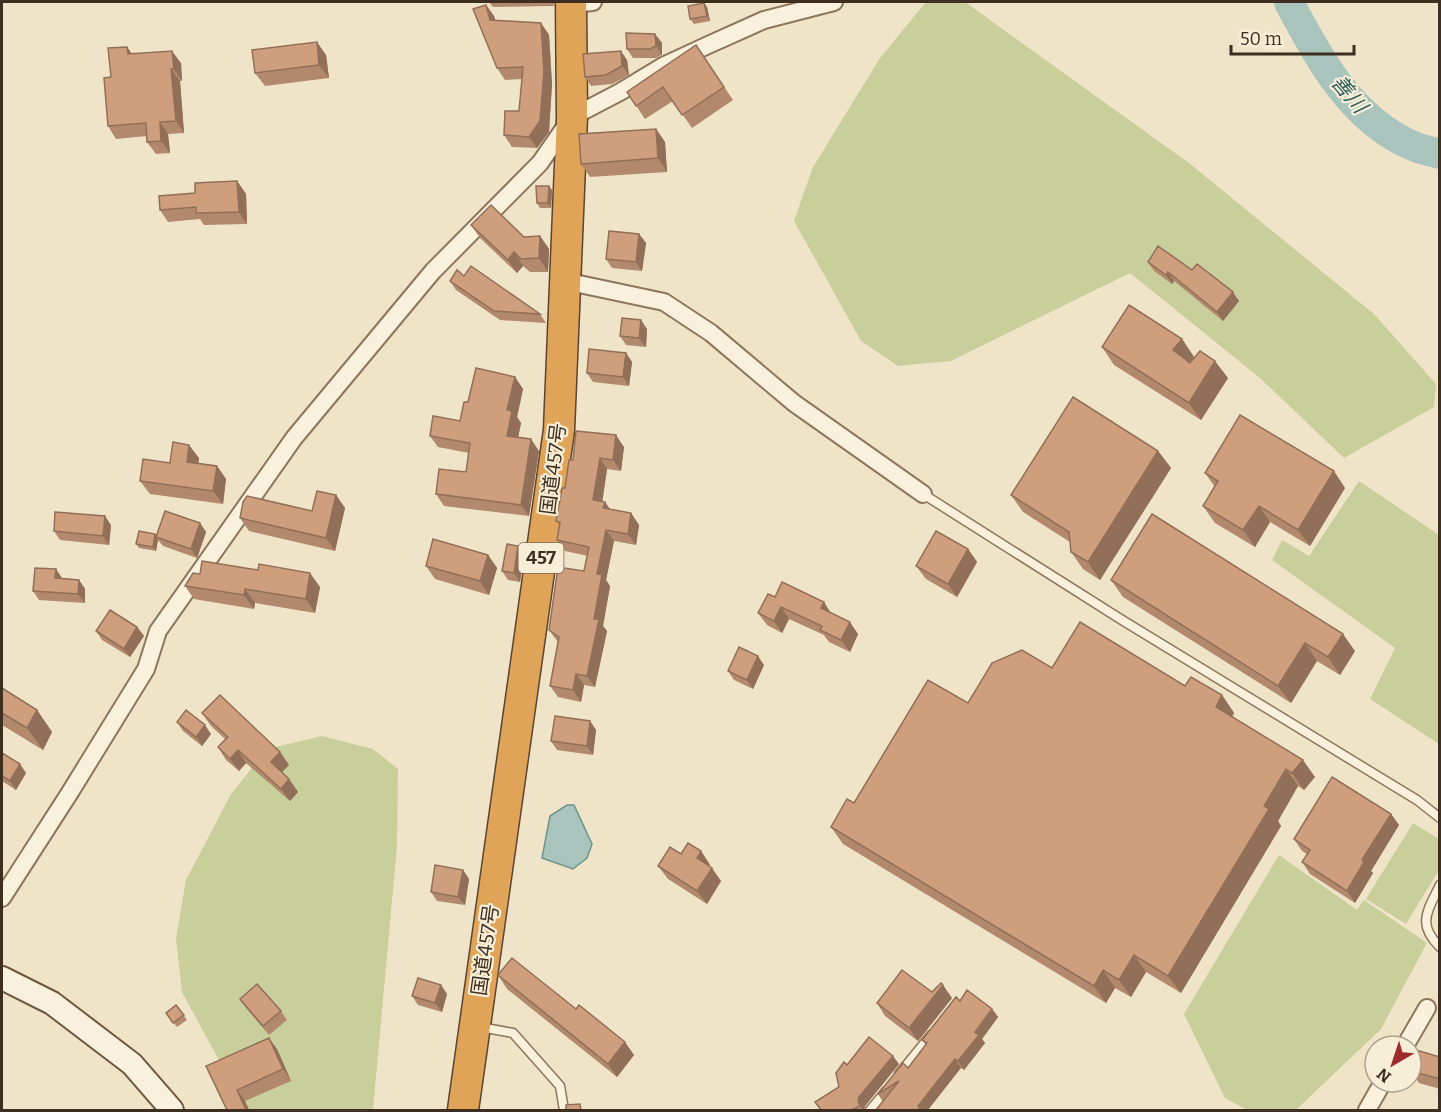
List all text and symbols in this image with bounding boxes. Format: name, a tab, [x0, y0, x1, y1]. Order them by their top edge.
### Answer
scale bar	[1231, 18, 1354, 56]
text: 50 m	[1240, 28, 1282, 50]
water label: 善川	[1326, 70, 1374, 120]
street label: 国道457号	[535, 422, 571, 516]
road number: 457	[518, 543, 564, 573]
street label: 国道457号	[467, 903, 503, 997]
north arrow	[1363, 1034, 1423, 1094]
text: N	[1373, 1064, 1395, 1087]

